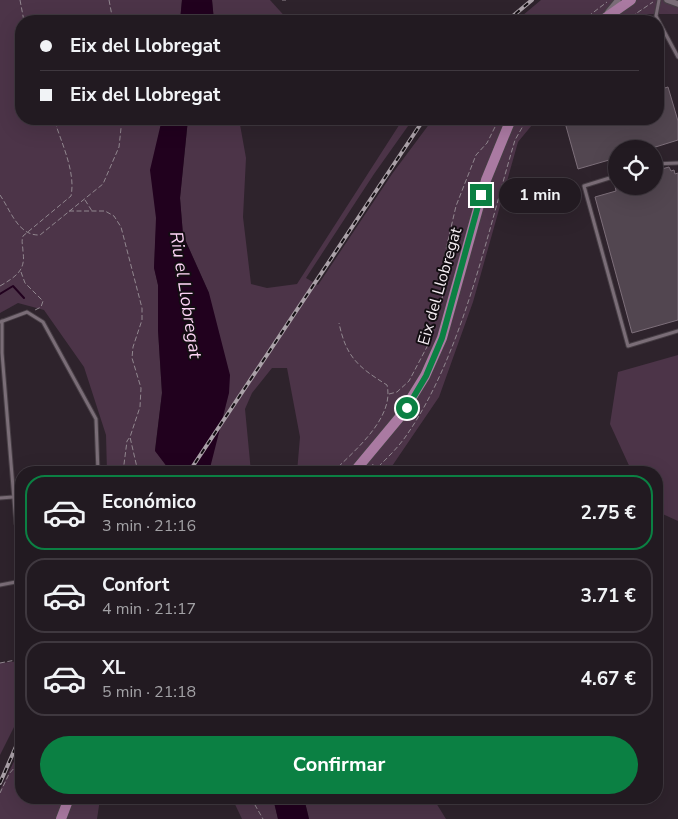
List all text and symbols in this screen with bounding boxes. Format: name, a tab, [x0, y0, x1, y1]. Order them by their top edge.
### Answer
text: Eix del Llobregat	[70, 33, 220, 59]
text: Eix del Llobregat	[70, 82, 220, 108]
map controls	[608, 140, 663, 195]
button: locate	[608, 140, 663, 195]
callout: 1 min	[498, 178, 581, 212]
route end	[470, 184, 492, 206]
text: 1 min	[519, 184, 561, 206]
street label: Eix del Llobregat	[413, 225, 467, 348]
water label: Riu el Llobregat	[164, 230, 208, 361]
route start	[396, 397, 418, 419]
text: Económico	[102, 489, 196, 515]
icon: car	[42, 490, 87, 535]
text: 2.75 €	[581, 500, 636, 526]
text: 3 min · 21:16	[102, 515, 196, 537]
text: Confort	[102, 572, 169, 598]
icon: car	[42, 573, 87, 618]
text: 3.71 €	[581, 583, 636, 609]
text: 4 min · 21:17	[102, 598, 196, 620]
text: XL	[102, 655, 125, 681]
icon: car	[42, 656, 87, 701]
text: 4.67 €	[581, 666, 636, 692]
text: 5 min · 21:18	[102, 681, 196, 703]
button: Confirmar	[40, 736, 638, 794]

